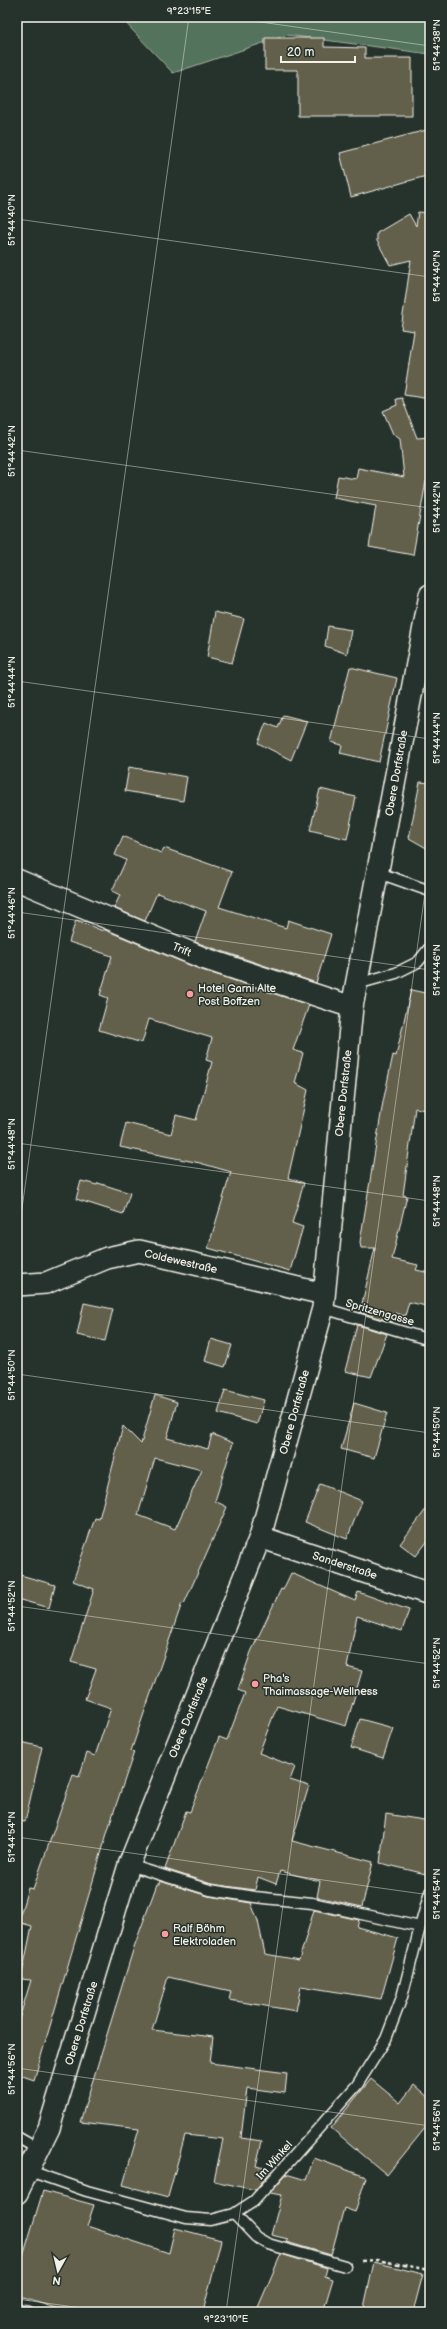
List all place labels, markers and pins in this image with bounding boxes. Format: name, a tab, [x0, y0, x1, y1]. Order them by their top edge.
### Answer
place label: Hotel Garni Alte Post Boffzen	[198, 982, 277, 1008]
marker: Hotel Garni Alte Post Boffzen	[185, 989, 195, 999]
place label: Pha's Thaimassage-Wellness	[263, 1672, 378, 1698]
marker: Pha's Thaimassage-Wellness	[250, 1679, 260, 1689]
place label: Ralf Böhm Elektroladen	[173, 1922, 236, 1948]
marker: Ralf Böhm Elektroladen	[160, 1929, 170, 1939]

